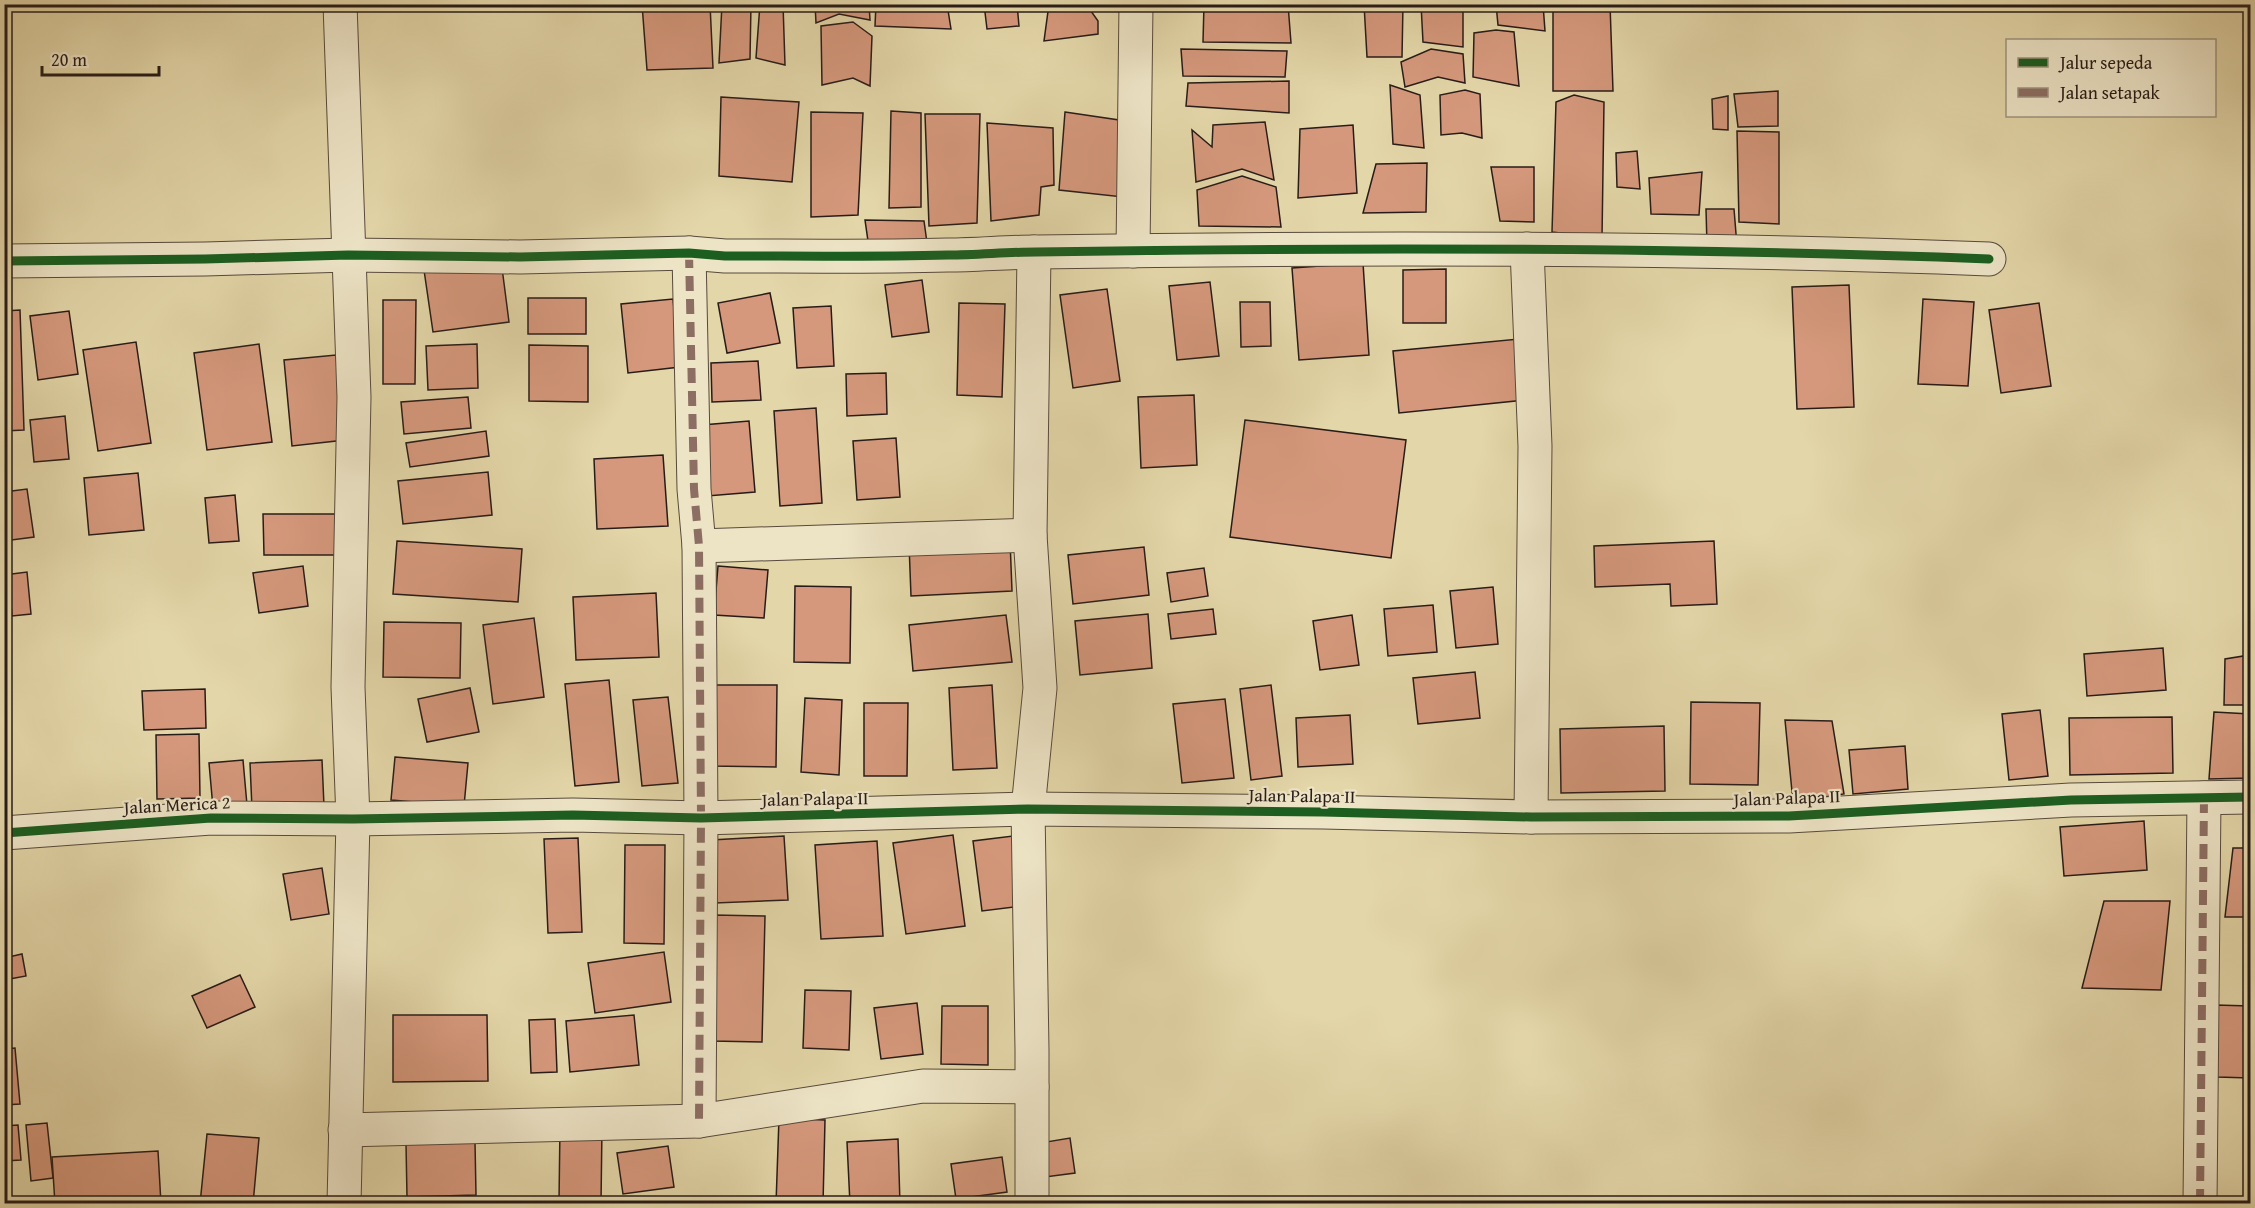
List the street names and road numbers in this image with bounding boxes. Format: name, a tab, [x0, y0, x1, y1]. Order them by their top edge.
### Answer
street label: Jalan Palapa II	[1246, 781, 1356, 810]
street label: Jalan Palapa II	[1731, 782, 1841, 813]
street label: Jalan Palapa II	[759, 784, 869, 813]
street label: Jalan Merica 2	[121, 788, 231, 821]

